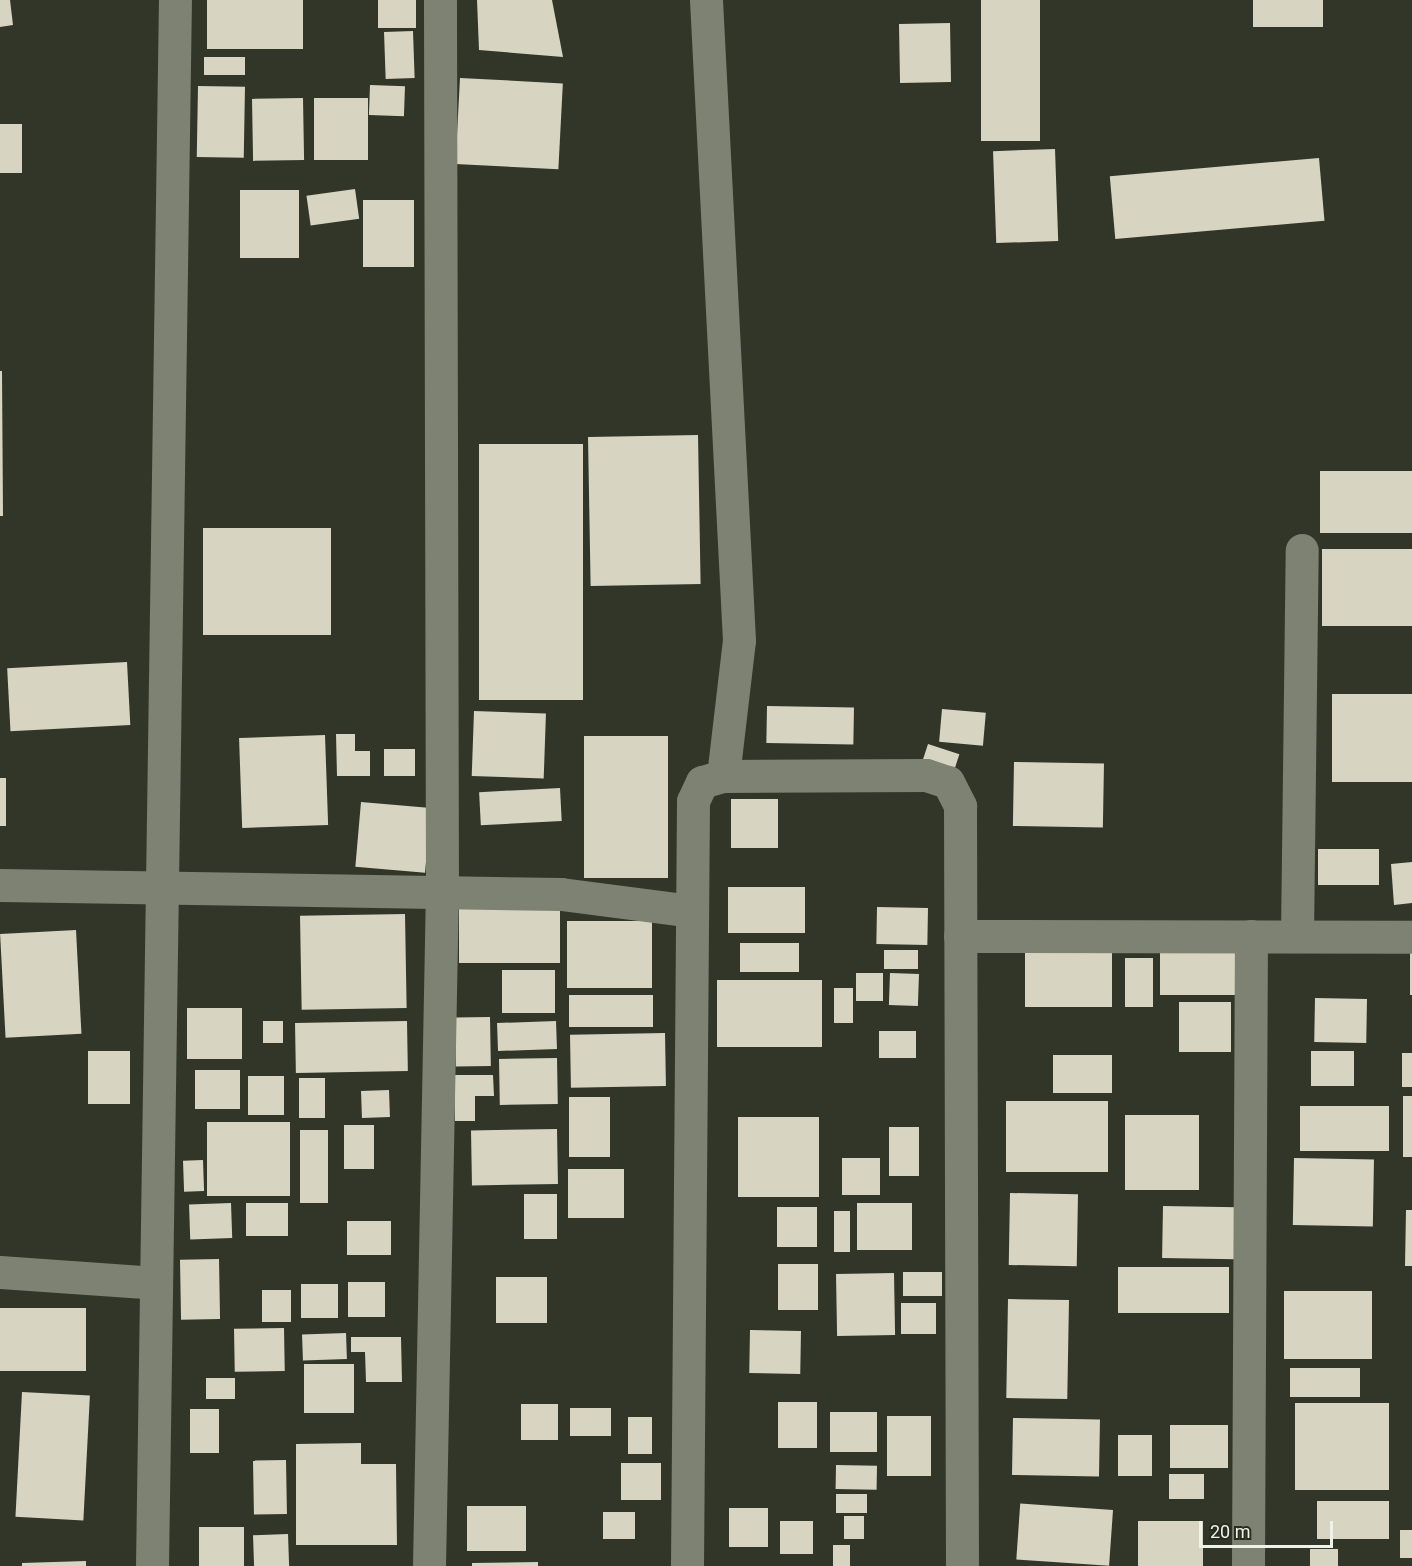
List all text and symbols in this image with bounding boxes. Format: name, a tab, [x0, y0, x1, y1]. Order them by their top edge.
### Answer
scale bar	[1202, 1509, 1336, 1547]
text: 20 m	[1210, 1521, 1250, 1542]

